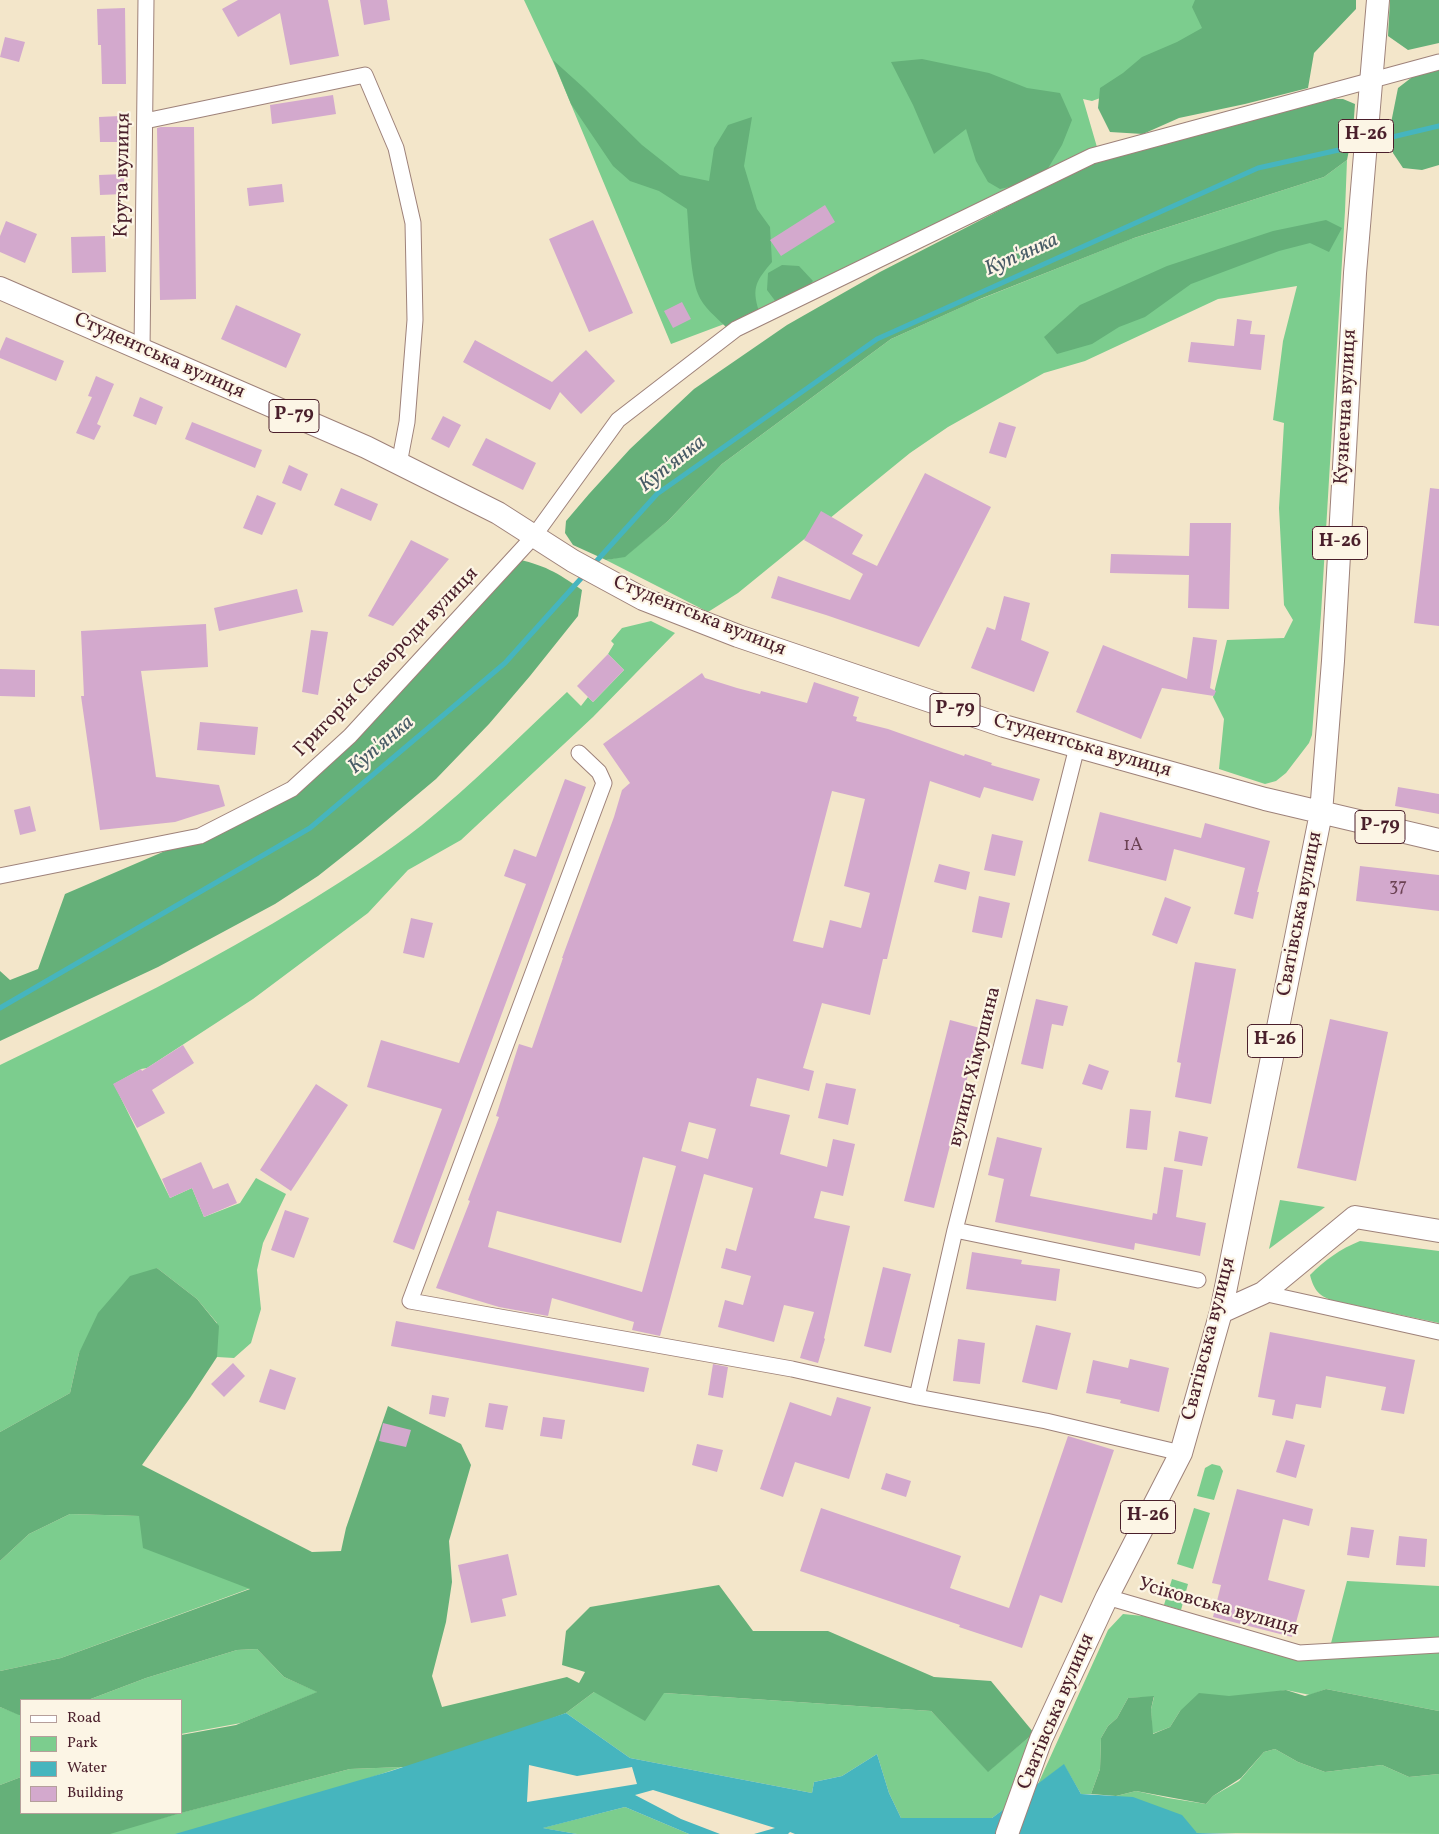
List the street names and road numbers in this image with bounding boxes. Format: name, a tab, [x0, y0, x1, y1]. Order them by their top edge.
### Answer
street label: Крута вулиця	[111, 112, 137, 238]
road number: Н-26	[1338, 120, 1394, 152]
street label: Студентська вулиця	[70, 309, 248, 405]
street label: Кузнечна вулиця	[1331, 329, 1363, 485]
road number: Р-79	[269, 400, 319, 432]
road number: Н-26	[1312, 526, 1368, 560]
street label: Григорія Сковороди вулиця	[290, 563, 484, 763]
street label: Студентська вулиця	[609, 571, 789, 663]
road number: Р-79	[930, 694, 980, 726]
street label: Студентська вулиця	[990, 710, 1174, 784]
road number: Р-79	[1355, 810, 1405, 844]
street label: Сватівська вулиця	[1273, 830, 1329, 998]
street label: вулиця Хімушина	[945, 985, 1007, 1149]
road number: Н-26	[1248, 1024, 1302, 1058]
street label: Сватівська вулиця	[1178, 1255, 1242, 1423]
road number: Н-26	[1120, 1500, 1176, 1534]
street label: Усіковська вулиця	[1135, 1574, 1301, 1642]
street label: Сватівська вулиця	[1013, 1630, 1101, 1794]

